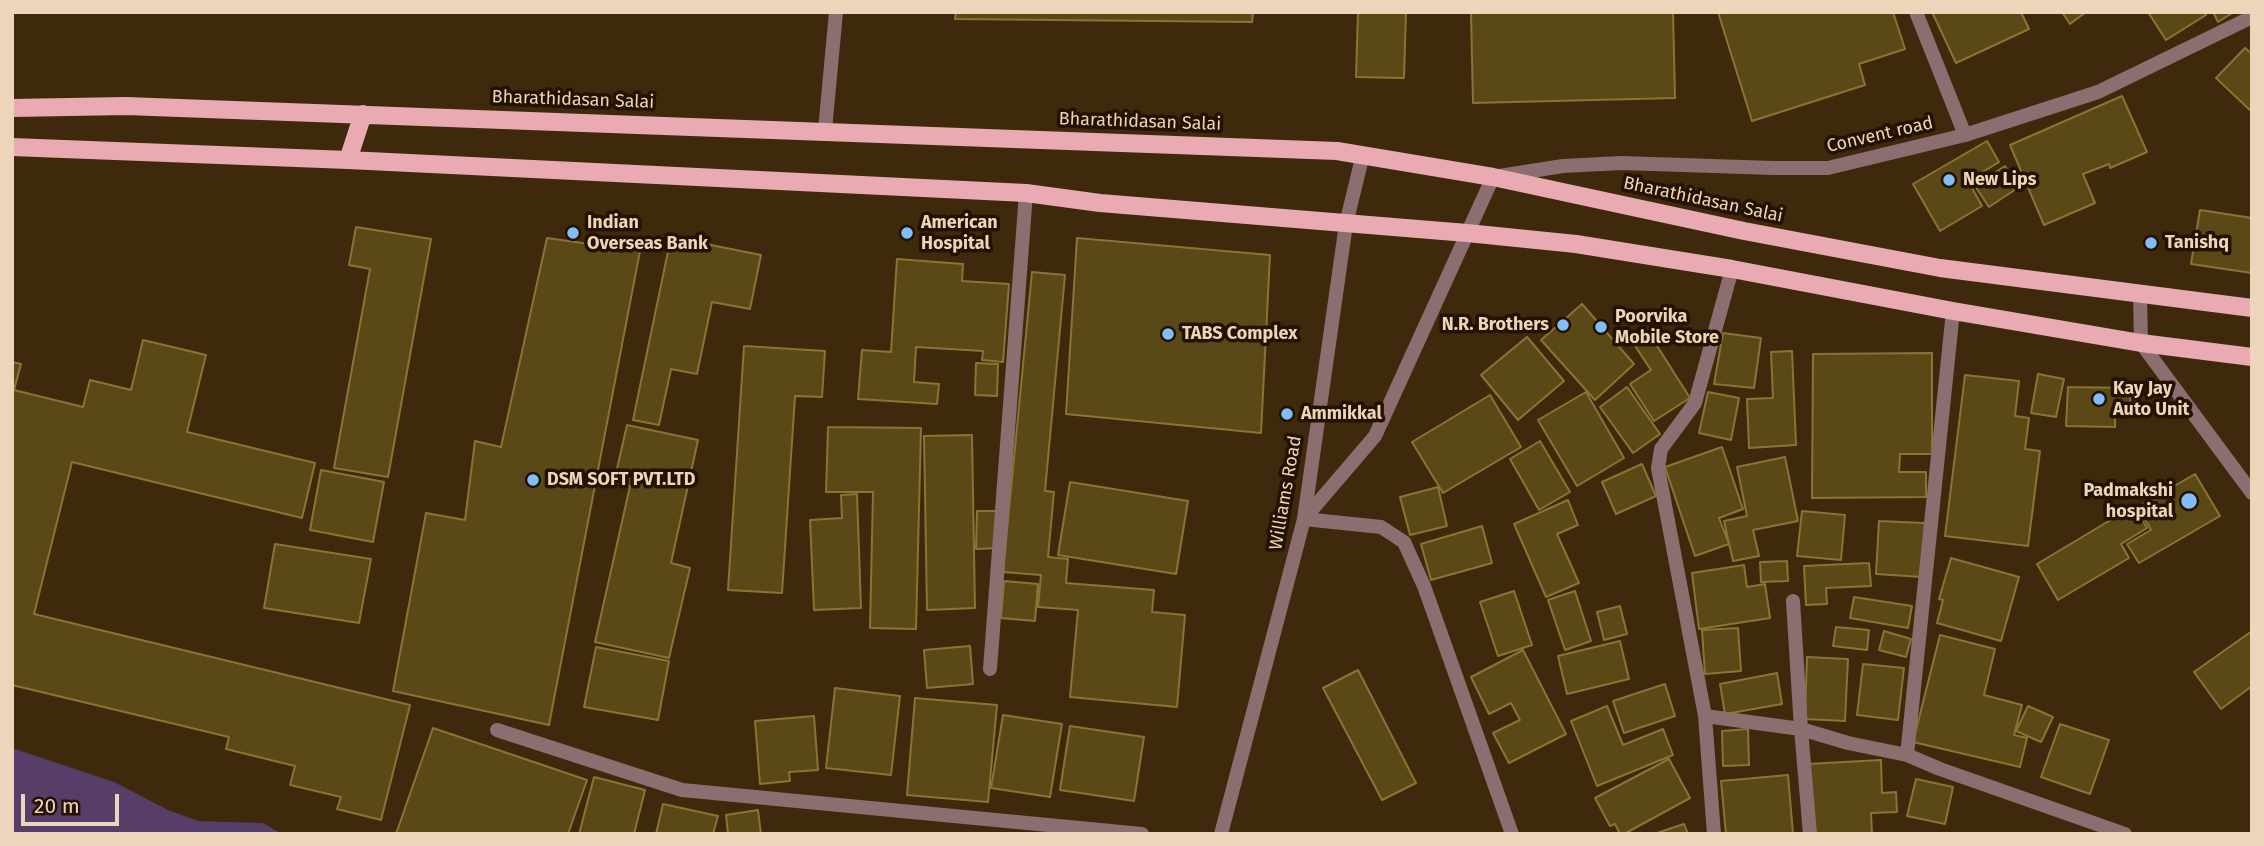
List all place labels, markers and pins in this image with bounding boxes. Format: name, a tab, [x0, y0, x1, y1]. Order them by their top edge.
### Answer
place label: New Lips	[1963, 169, 2036, 191]
marker: New Lips	[1941, 172, 1957, 188]
place label: Indian Overseas Bank	[587, 212, 708, 255]
place label: American Hospital	[921, 212, 998, 255]
marker: Indian Overseas Bank	[565, 225, 581, 241]
marker: American Hospital	[899, 225, 915, 241]
place label: Tanishq	[2165, 232, 2229, 254]
marker: Tanishq	[2143, 235, 2159, 251]
place label: Poorvika Mobile Store	[1615, 306, 1719, 348]
place label: N.R. Brothers	[1442, 314, 1549, 336]
marker: N.R. Brothers	[1555, 317, 1571, 333]
marker: Poorvika Mobile Store	[1593, 319, 1609, 335]
place label: TABS Complex	[1182, 323, 1297, 345]
marker: TABS Complex	[1160, 326, 1176, 342]
place label: Kay Jay Auto Unit	[2113, 378, 2189, 420]
marker: Kay Jay Auto Unit	[2091, 391, 2107, 407]
place label: Ammikkal	[1301, 403, 1382, 425]
marker: Ammikkal	[1279, 406, 1295, 422]
place label: DSM SOFT PVT.LTD	[547, 469, 695, 491]
marker: DSM SOFT PVT.LTD	[525, 472, 541, 488]
place label: Padmakshi hospital	[2083, 480, 2173, 522]
marker: Padmakshi hospital	[2179, 491, 2199, 511]

